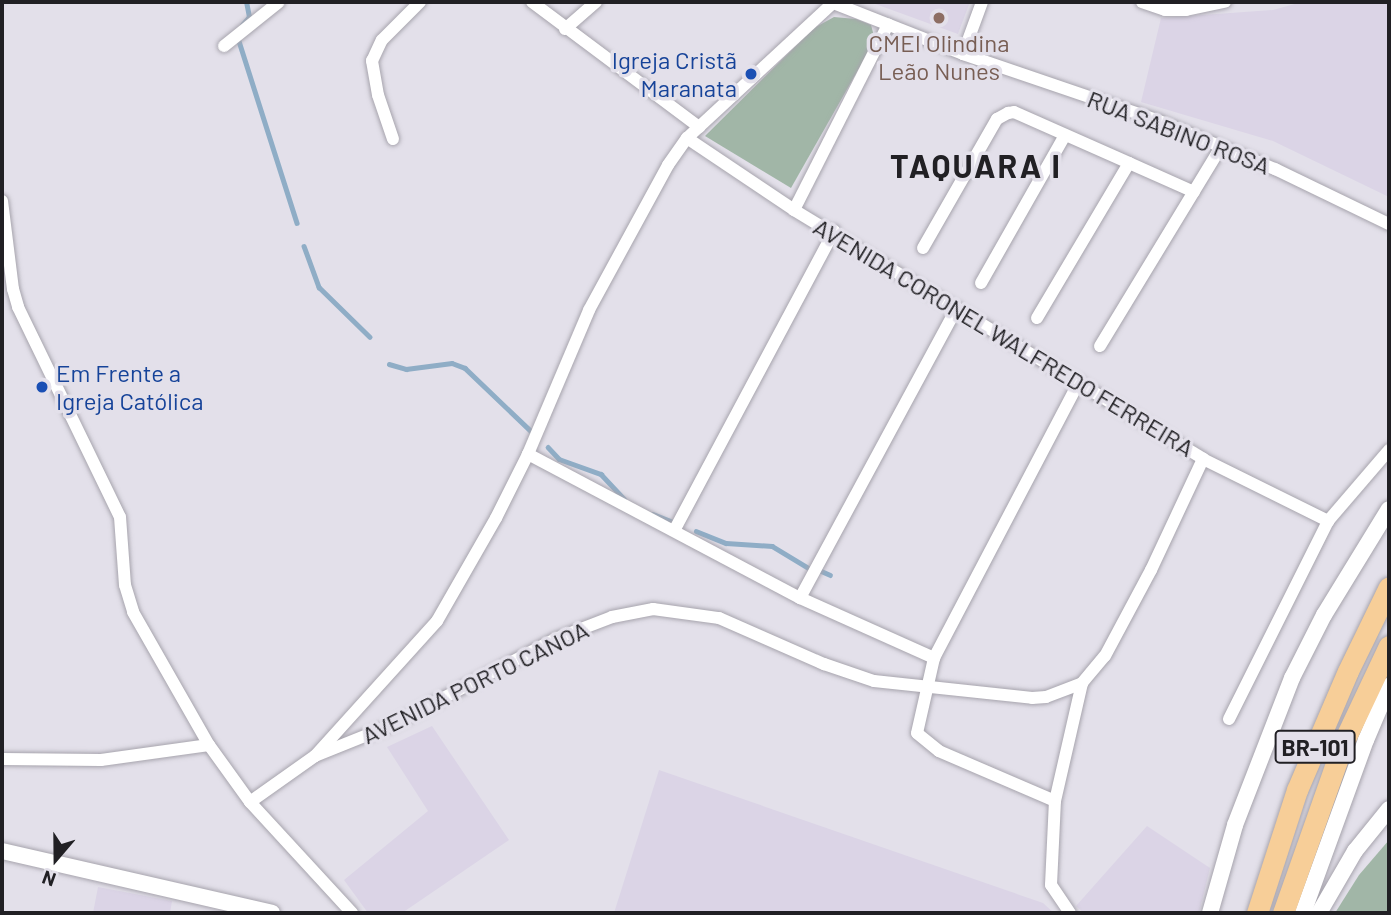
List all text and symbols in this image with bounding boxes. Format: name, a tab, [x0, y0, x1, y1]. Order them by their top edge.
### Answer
marker: CMEI Olindina Leão Nunes	[931, 10, 947, 26]
place label: CMEI Olindina Leão Nunes	[868, 29, 1010, 85]
place label: Igreja Cristã Maranata	[612, 46, 737, 102]
marker: Igreja Cristã Maranata	[743, 66, 759, 82]
street label: RUA SABINO ROSA	[1084, 84, 1274, 180]
district label: TAQUARA I	[891, 146, 1061, 184]
street label: AVENIDA CORONEL WALFREDO FERREIRA	[809, 212, 1199, 462]
place label: Em Frente a Igreja Católica	[56, 359, 204, 415]
marker: Em Frente a Igreja Católica	[34, 379, 50, 395]
street label: AVENIDA PORTO CANOA	[357, 615, 593, 749]
road number: BR-101	[1273, 727, 1357, 766]
north arrow	[21, 824, 91, 894]
text: N	[39, 866, 59, 892]

